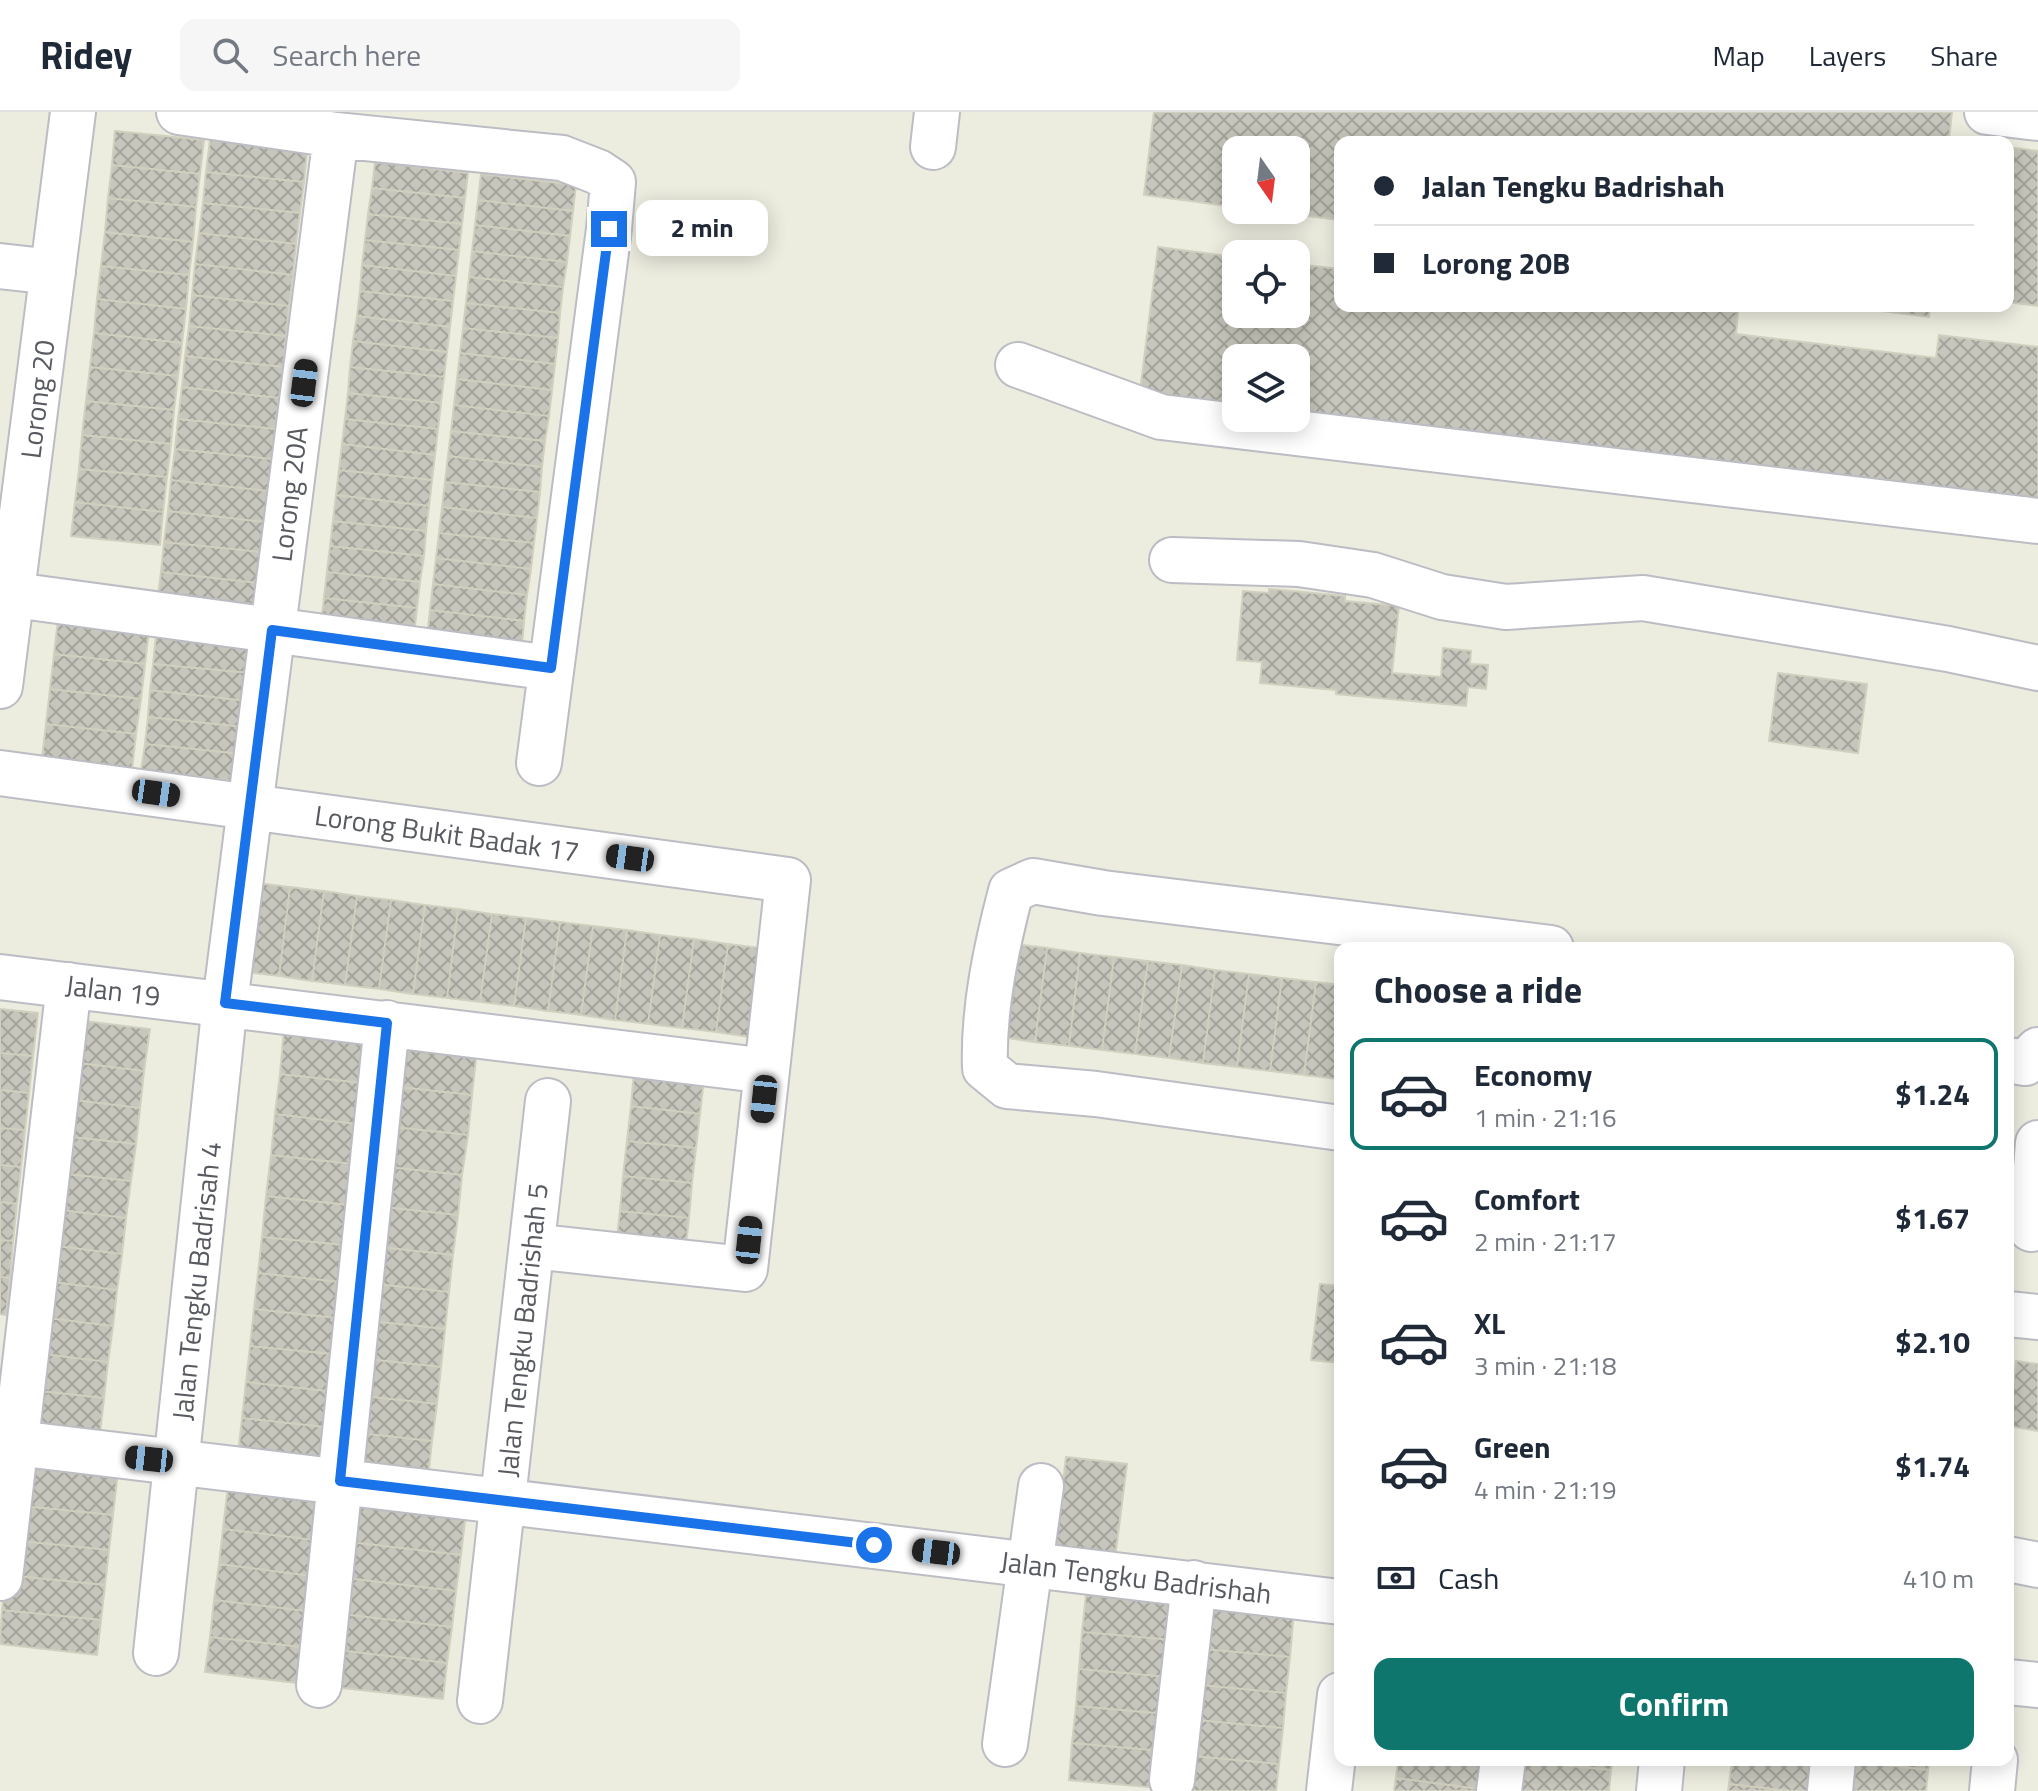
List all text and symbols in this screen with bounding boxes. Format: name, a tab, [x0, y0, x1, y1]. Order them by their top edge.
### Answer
search box	[180, 19, 740, 91]
text: Ridey	[40, 26, 132, 84]
text: Search here	[272, 32, 421, 78]
icon: search	[208, 33, 252, 77]
text: Map	[1712, 34, 1765, 77]
text: Layers	[1809, 34, 1886, 77]
text: Share	[1930, 34, 1998, 77]
north arrow	[1222, 136, 1310, 224]
map controls	[1222, 136, 1310, 432]
text: Jalan Tengku Badrishah	[1422, 163, 1725, 209]
callout: 2 min	[637, 201, 769, 257]
text: 2 min	[670, 208, 734, 247]
route end	[591, 211, 627, 247]
button: locate	[1222, 240, 1310, 328]
text: Lorong 20B	[1422, 240, 1570, 286]
street label: Lorong 20	[8, 337, 66, 461]
button: layers	[1222, 344, 1310, 432]
car	[289, 358, 319, 408]
street label: Lorong 20A	[259, 424, 319, 564]
car	[131, 778, 181, 808]
street label: Lorong Bukit Badak 17	[312, 793, 582, 873]
car	[605, 843, 655, 873]
text: Choose a ride	[1374, 962, 1582, 1017]
street label: Jalan 19	[63, 963, 163, 1017]
text: Economy	[1474, 1052, 1592, 1098]
icon: car	[1378, 1058, 1450, 1130]
text: $1.24	[1895, 1071, 1970, 1117]
car	[750, 1074, 778, 1124]
text: 1 min · 21:16	[1474, 1098, 1617, 1137]
street label: Jalan Tengku Badrisah 4	[160, 1140, 232, 1422]
text: Comfort	[1474, 1176, 1580, 1222]
street label: Jalan Tengku Badrishah 5	[485, 1181, 559, 1479]
icon: car	[1378, 1182, 1450, 1254]
text: $1.67	[1895, 1195, 1970, 1241]
car	[735, 1215, 763, 1265]
text: 2 min · 21:17	[1474, 1222, 1617, 1261]
text: XL	[1474, 1300, 1505, 1346]
icon: car	[1378, 1306, 1450, 1378]
text: $2.10	[1895, 1319, 1970, 1365]
text: 3 min · 21:18	[1474, 1346, 1617, 1385]
text: Green	[1474, 1424, 1551, 1470]
icon: car	[1378, 1430, 1450, 1502]
text: $1.74	[1895, 1443, 1970, 1489]
car	[124, 1445, 174, 1473]
text: 4 min · 21:19	[1474, 1470, 1617, 1509]
route start	[856, 1527, 892, 1563]
car	[911, 1537, 961, 1567]
street label: Jalan Tengku Badrishah	[998, 1539, 1274, 1615]
text: Cash	[1438, 1555, 1499, 1601]
icon: cash	[1374, 1556, 1418, 1600]
text: 410 m	[1903, 1559, 1974, 1598]
button: Confirm	[1374, 1658, 1974, 1750]

